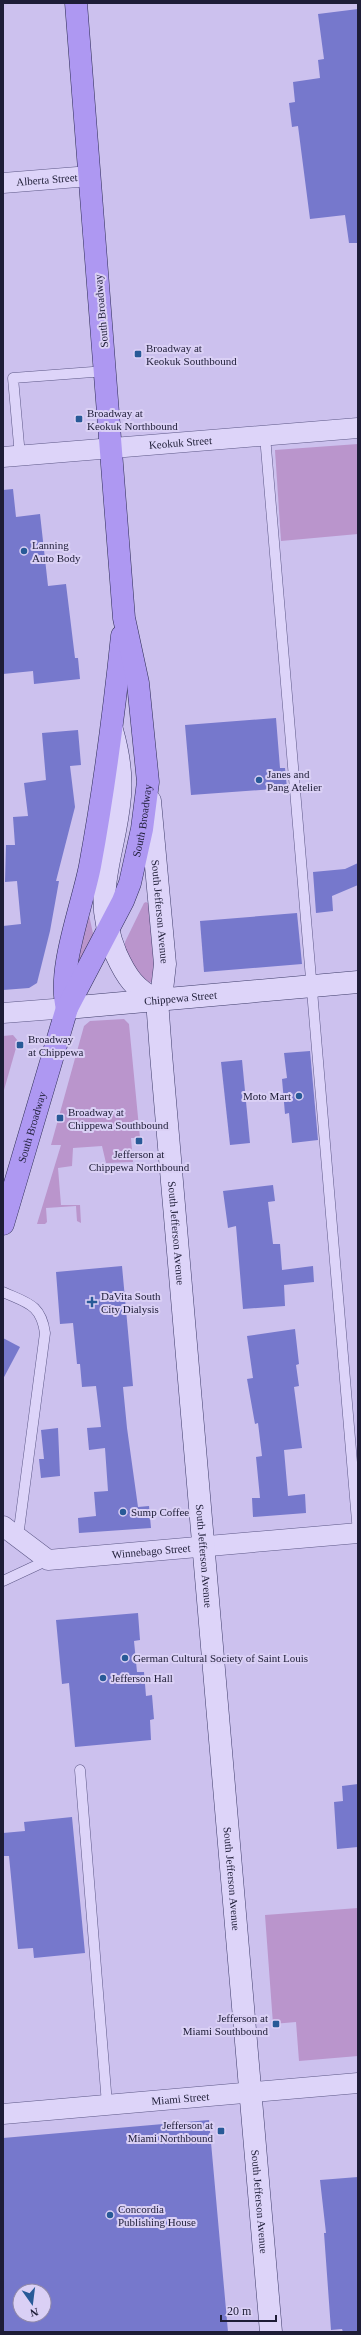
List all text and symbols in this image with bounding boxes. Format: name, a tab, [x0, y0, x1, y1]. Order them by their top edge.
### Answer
street label: Alberta Street	[16, 171, 78, 188]
street label: South Broadway	[92, 273, 110, 348]
place label: Broadway at Keokuk Southbound	[146, 342, 237, 367]
marker: Broadway at Keokuk Southbound	[133, 349, 143, 359]
place label: Broadway at Keokuk Northbound	[87, 407, 178, 432]
marker: Broadway at Keokuk Northbound	[74, 414, 84, 424]
street label: Keokuk Street	[148, 434, 212, 451]
place label: Lanning Auto Body	[32, 539, 81, 564]
marker: Lanning Auto Body	[19, 546, 29, 556]
place label: Janes and Pang Atelier	[267, 768, 322, 793]
marker: Janes and Pang Atelier	[254, 775, 264, 785]
street label: South Broadway	[130, 783, 154, 858]
street label: South Jefferson Avenue	[149, 859, 171, 964]
street label: Chippewa Street	[144, 989, 217, 1007]
place label: Broadway at Chippewa	[28, 1033, 83, 1058]
marker: Broadway at Chippewa	[15, 1040, 25, 1050]
street label: South Broadway	[15, 1090, 48, 1164]
place label: Moto Mart	[243, 1090, 291, 1102]
marker: Moto Mart	[294, 1091, 304, 1101]
place label: Broadway at Chippewa Southbound	[68, 1106, 169, 1131]
marker: Broadway at Chippewa Southbound	[55, 1113, 65, 1123]
marker: Jefferson at Chippewa Northbound	[134, 1136, 144, 1146]
place label: Jefferson at Chippewa Northbound	[89, 1148, 190, 1173]
street label: South Jefferson Avenue	[166, 1181, 187, 1286]
place label: DaVita South City Dialysis	[101, 1290, 161, 1315]
marker: DaVita South City Dialysis	[86, 1296, 98, 1308]
street label: South Jefferson Avenue	[194, 1504, 215, 1608]
place label: Sump Coffee	[131, 1506, 189, 1518]
marker: Sump Coffee	[118, 1507, 128, 1517]
street label: Winnebago Street	[111, 1542, 191, 1560]
place label: German Cultural Society of Saint Louis	[133, 1652, 308, 1664]
marker: German Cultural Society of Saint Louis	[120, 1653, 130, 1663]
place label: Jefferson Hall	[111, 1672, 173, 1684]
marker: Jefferson Hall	[98, 1673, 108, 1683]
street label: South Jefferson Avenue	[222, 1826, 242, 1931]
place label: Jefferson at Miami Southbound	[183, 2012, 268, 2037]
marker: Jefferson at Miami Southbound	[271, 2019, 281, 2029]
street label: Miami Street	[151, 2090, 210, 2107]
place label: Jefferson at Miami Northbound	[128, 2119, 213, 2144]
marker: Jefferson at Miami Northbound	[216, 2126, 226, 2136]
street label: South Jefferson Avenue	[249, 2149, 270, 2254]
place label: Concordia Publishing House	[118, 2203, 196, 2228]
marker: Concordia Publishing House	[105, 2210, 115, 2220]
north arrow	[12, 2283, 52, 2323]
scale bar	[221, 2297, 276, 2323]
text: 20 m	[227, 2304, 252, 2318]
text: N	[29, 2306, 40, 2319]

